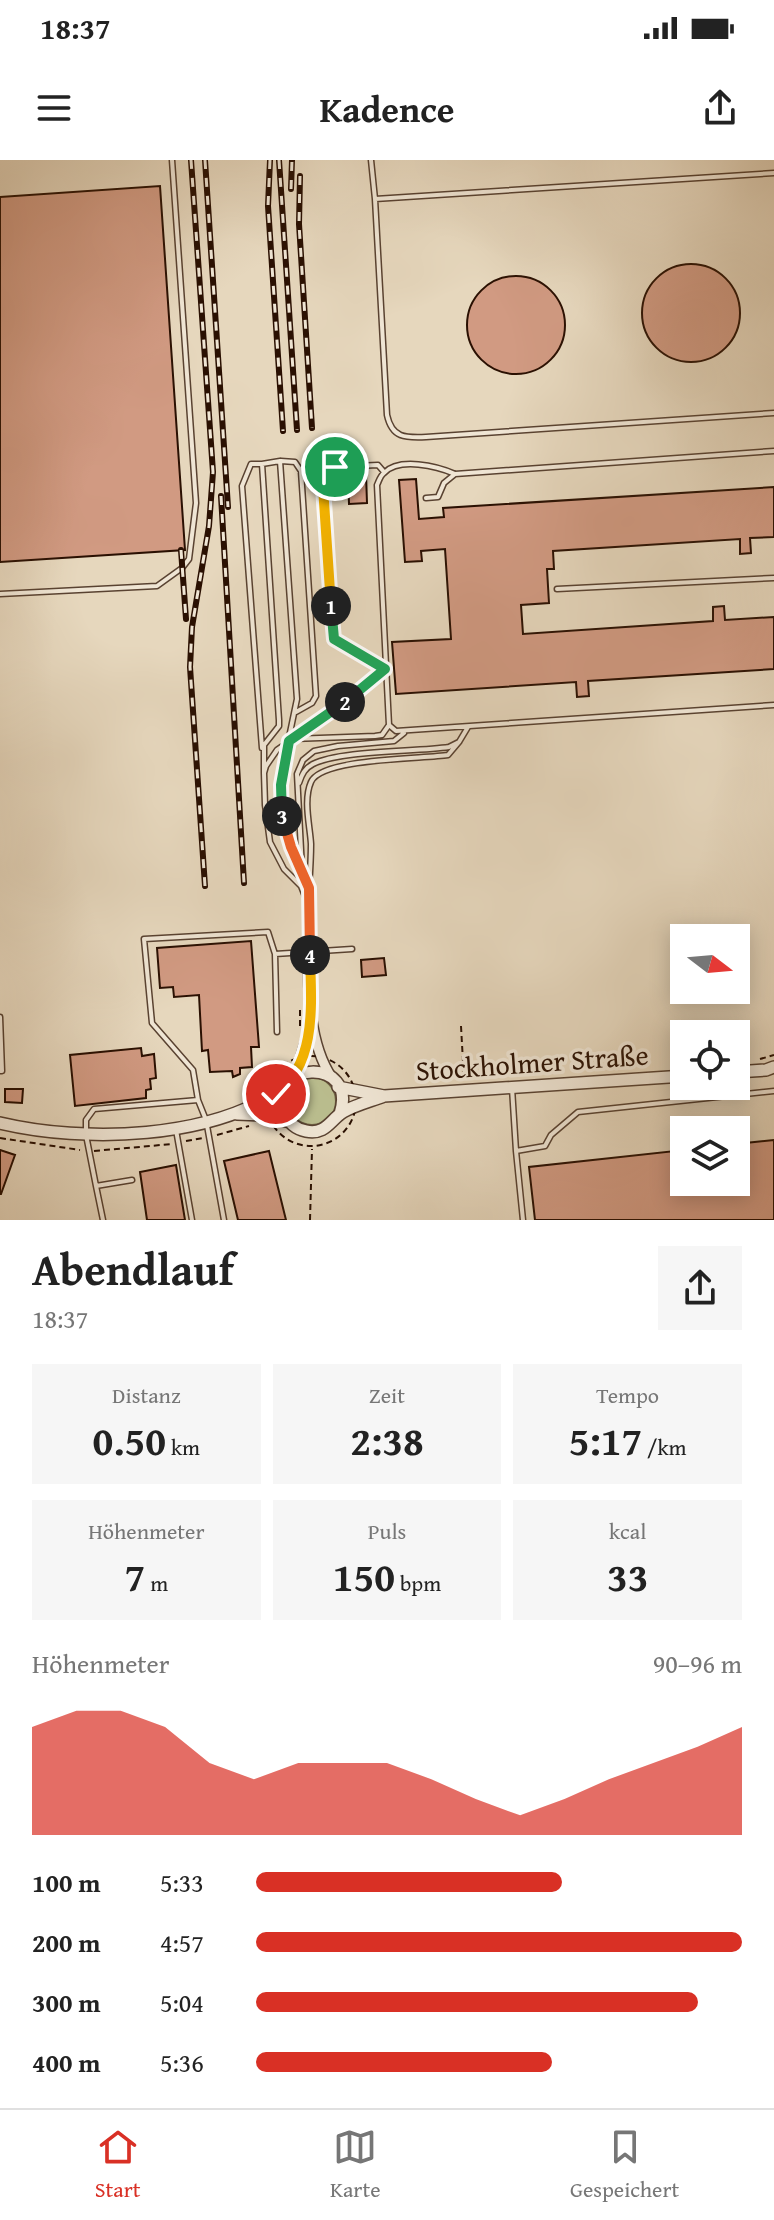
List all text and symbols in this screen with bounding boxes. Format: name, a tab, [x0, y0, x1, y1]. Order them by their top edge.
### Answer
text: 18:37	[40, 6, 111, 50]
text: Kadence	[319, 82, 455, 135]
icon: menu	[32, 86, 76, 130]
icon: share	[698, 86, 742, 130]
pin	[301, 433, 369, 501]
icon: arrive	[313, 445, 357, 489]
pin: 1	[311, 586, 351, 626]
text: 1	[325, 590, 337, 622]
pin: 2	[325, 682, 365, 722]
text: 2	[339, 686, 351, 718]
pin: 3	[262, 796, 302, 836]
text: 3	[276, 800, 288, 832]
north arrow	[670, 924, 750, 1004]
map controls	[670, 924, 750, 1196]
pin: 4	[290, 935, 330, 975]
text: 4	[304, 939, 316, 971]
button: locate	[670, 1020, 750, 1100]
street label: Stockholmer Straße	[414, 1033, 650, 1091]
pin	[242, 1060, 310, 1128]
icon: check	[254, 1072, 298, 1116]
button: layers	[670, 1116, 750, 1196]
text: Abendlauf	[32, 1237, 234, 1301]
button: share	[658, 1246, 742, 1330]
text: 18:37	[32, 1299, 88, 1338]
text: Distanz	[112, 1379, 181, 1411]
text: Zeit	[369, 1379, 405, 1411]
text: Tempo	[596, 1379, 659, 1411]
text: 0.50	[93, 1411, 166, 1470]
text: 2:38	[350, 1411, 424, 1470]
text: 5:17	[569, 1411, 642, 1470]
text: km	[166, 1431, 200, 1463]
text: /km	[642, 1431, 687, 1463]
text: Höhenmeter	[88, 1515, 204, 1547]
text: Puls	[368, 1515, 406, 1547]
text: kcal	[609, 1515, 646, 1547]
text: 7	[125, 1547, 145, 1606]
text: 150	[333, 1547, 395, 1606]
text: 33	[607, 1547, 648, 1606]
text: m	[145, 1567, 168, 1599]
text: bpm	[395, 1567, 441, 1599]
text: Höhenmeter	[32, 1644, 169, 1683]
text: 90–96 m	[653, 1644, 742, 1683]
text: 100 m	[32, 1863, 100, 1902]
text: 5:33	[160, 1863, 204, 1902]
text: 200 m	[32, 1923, 100, 1962]
text: 4:57	[160, 1923, 204, 1962]
text: 300 m	[32, 1983, 100, 2022]
text: 5:04	[160, 1983, 204, 2022]
text: 400 m	[32, 2043, 100, 2082]
text: 5:36	[160, 2043, 204, 2082]
tab: Start	[95, 2125, 140, 2205]
tab: Karte	[330, 2125, 380, 2205]
tab: Gespeichert	[570, 2125, 679, 2205]

